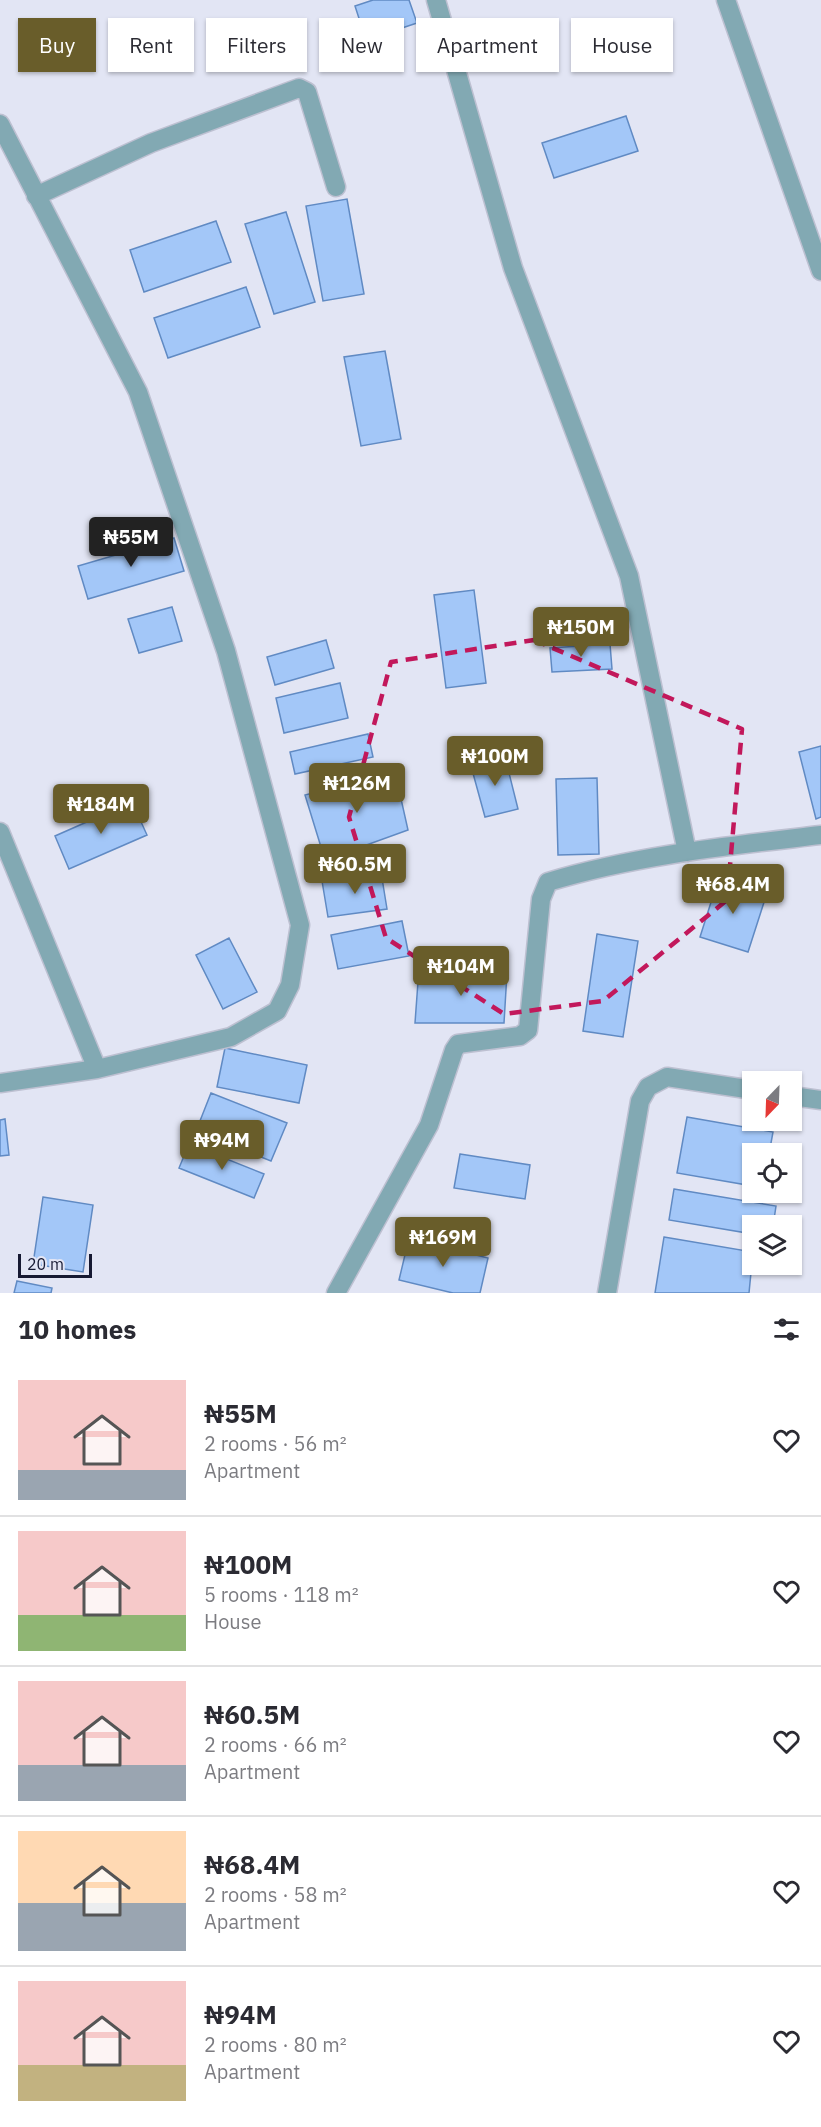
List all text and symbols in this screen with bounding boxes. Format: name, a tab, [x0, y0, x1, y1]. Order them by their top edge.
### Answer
chip: Buy	[18, 18, 96, 72]
chip: Rent	[108, 18, 194, 72]
chip: Filters	[206, 18, 307, 72]
chip: New	[319, 18, 404, 72]
chip: Apartment	[416, 18, 559, 72]
chip: House	[571, 18, 673, 72]
pin: ₦55M	[95, 517, 167, 568]
text: ₦55M	[103, 523, 159, 550]
pin: ₦150M	[539, 607, 623, 658]
text: ₦150M	[547, 613, 615, 640]
pin: ₦100M	[453, 736, 537, 787]
text: ₦100M	[461, 742, 529, 769]
pin: ₦126M	[315, 763, 399, 814]
text: ₦126M	[323, 769, 391, 796]
pin: ₦184M	[59, 784, 143, 835]
text: ₦184M	[67, 790, 135, 817]
pin: ₦60.5M	[306, 844, 404, 895]
text: ₦60.5M	[318, 850, 392, 877]
pin: ₦68.4M	[684, 864, 782, 915]
text: ₦68.4M	[696, 870, 770, 897]
pin: ₦104M	[419, 946, 503, 997]
text: ₦104M	[427, 952, 495, 979]
north arrow	[742, 1071, 802, 1131]
map controls	[742, 1071, 802, 1275]
pin: ₦94M	[186, 1120, 258, 1171]
text: ₦94M	[194, 1126, 250, 1153]
button: locate	[742, 1143, 802, 1203]
button: layers	[742, 1215, 802, 1275]
pin: ₦169M	[401, 1217, 485, 1268]
text: ₦169M	[409, 1223, 477, 1250]
scale bar	[18, 1251, 92, 1278]
text: 20 m	[27, 1254, 64, 1274]
text: 10 homes	[18, 1312, 136, 1346]
icon: filters	[770, 1313, 803, 1346]
text: ₦55M	[204, 1396, 277, 1430]
icon: home	[66, 1404, 138, 1476]
icon: heart	[770, 1424, 803, 1457]
text: 2 rooms · 56 m²	[204, 1430, 347, 1457]
text: Apartment	[204, 1457, 300, 1484]
text: ₦100M	[204, 1547, 292, 1581]
icon: home	[66, 1555, 138, 1627]
icon: heart	[770, 1575, 803, 1608]
text: 5 rooms · 118 m²	[204, 1581, 359, 1608]
text: House	[204, 1608, 261, 1635]
text: ₦60.5M	[204, 1697, 300, 1731]
icon: home	[66, 1705, 138, 1777]
icon: heart	[770, 1725, 803, 1758]
text: 2 rooms · 66 m²	[204, 1731, 347, 1758]
text: Apartment	[204, 1758, 300, 1785]
text: ₦68.4M	[204, 1847, 300, 1881]
icon: home	[66, 1855, 138, 1927]
icon: heart	[770, 1875, 803, 1908]
text: 2 rooms · 58 m²	[204, 1881, 347, 1908]
text: Apartment	[204, 1908, 300, 1935]
text: ₦94M	[204, 1997, 277, 2031]
icon: home	[66, 2005, 138, 2077]
icon: heart	[770, 2025, 803, 2058]
text: 2 rooms · 80 m²	[204, 2031, 347, 2058]
text: Apartment	[204, 2058, 300, 2085]

